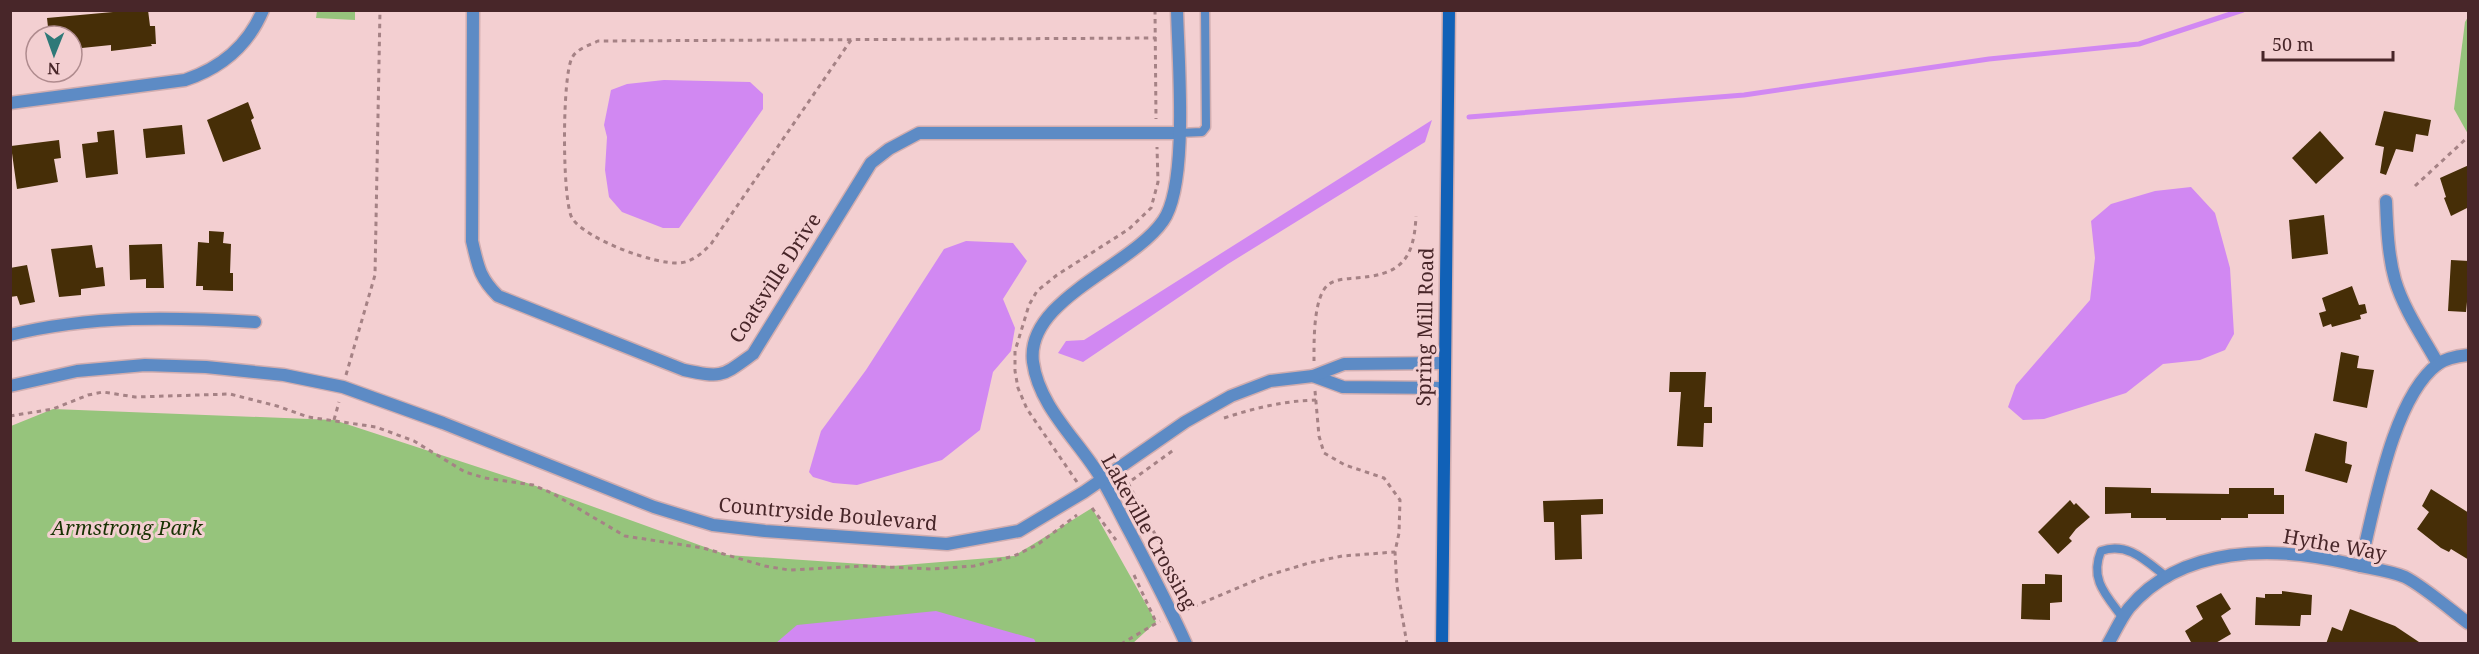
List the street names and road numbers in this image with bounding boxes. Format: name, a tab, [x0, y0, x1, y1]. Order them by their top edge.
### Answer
street label: Coatsville Drive	[722, 207, 827, 348]
street label: Spring Mill Road	[1410, 247, 1439, 407]
street label: Lakeville Crossing	[1096, 449, 1203, 614]
street label: Countryside Boulevard	[718, 490, 939, 537]
street label: Hythe Way	[2281, 522, 2390, 567]

